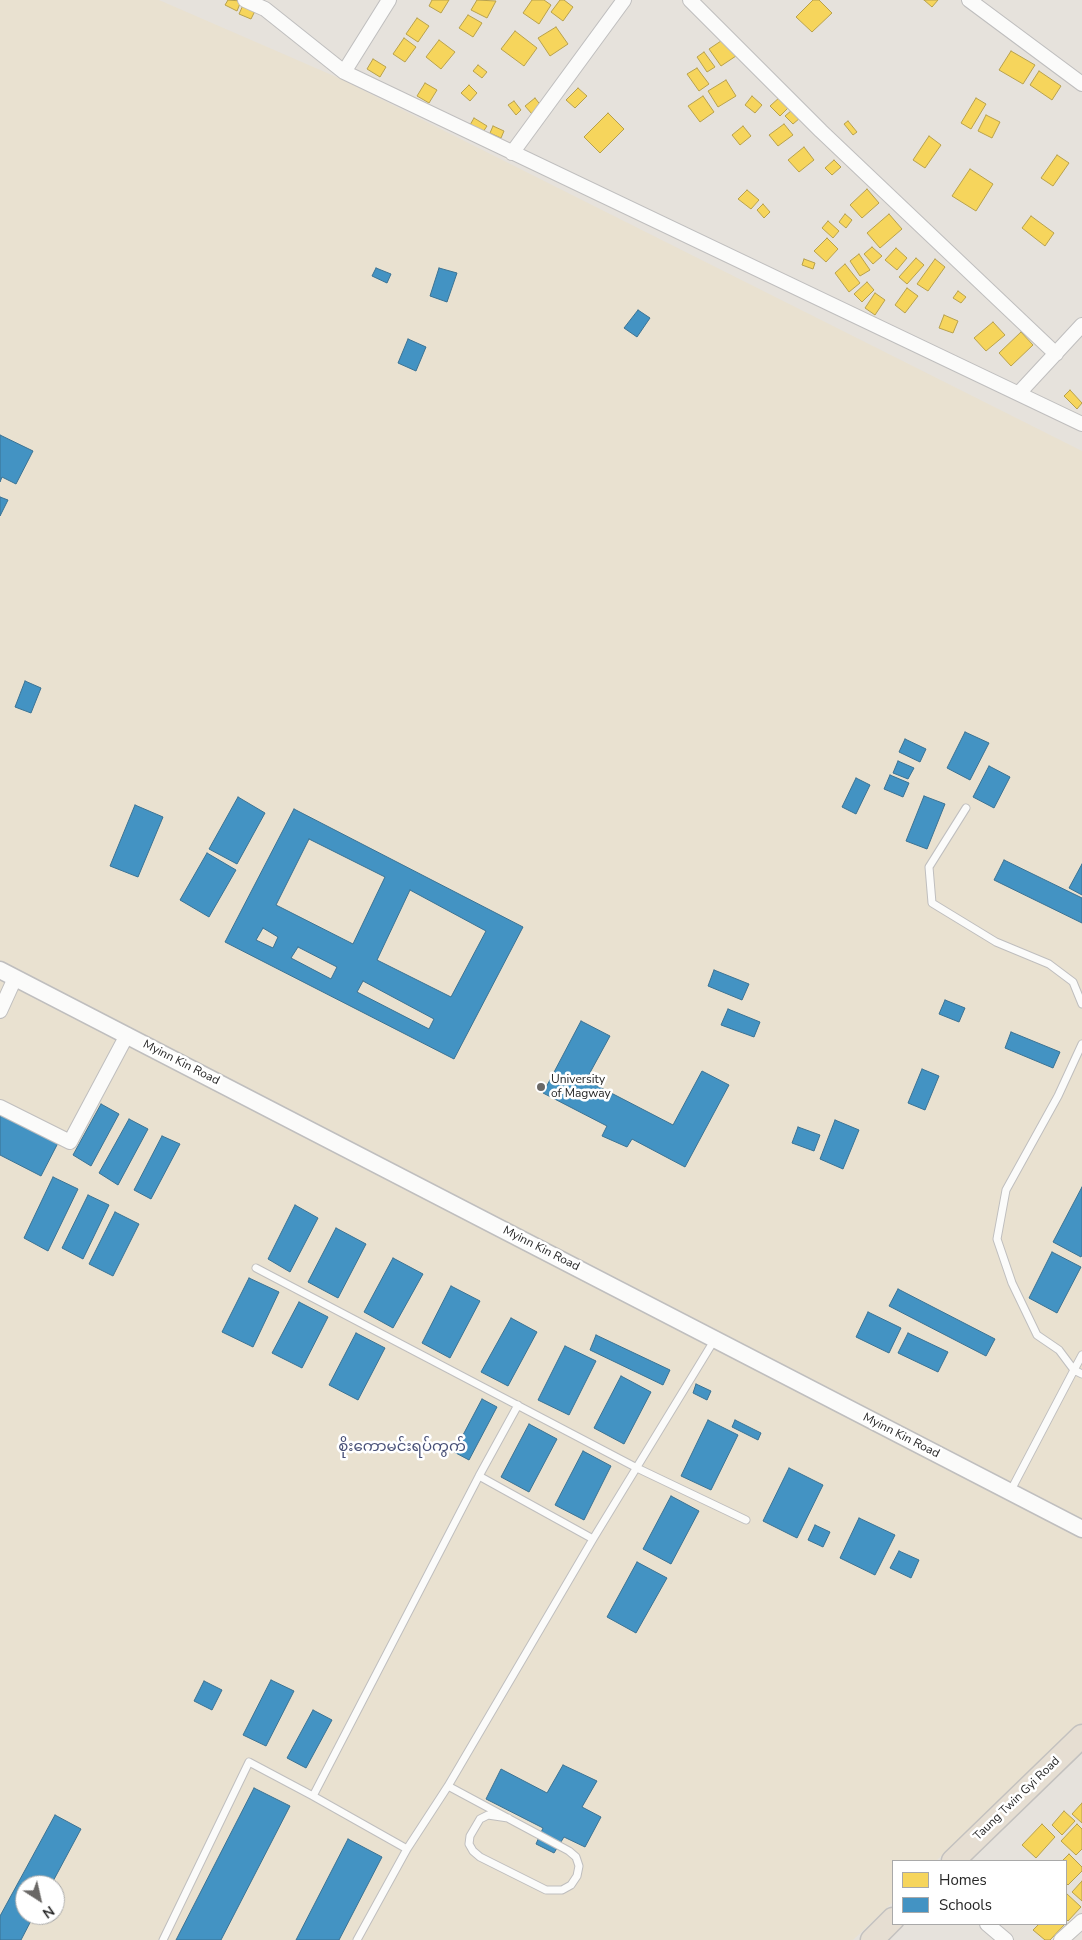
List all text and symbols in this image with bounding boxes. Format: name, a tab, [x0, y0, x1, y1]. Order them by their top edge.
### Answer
street label: Myinn Kin Road	[140, 1038, 222, 1088]
place label: University of Magway	[551, 1073, 611, 1101]
marker: University of Magway	[535, 1081, 547, 1093]
street label: Myinn Kin Road	[500, 1224, 582, 1274]
street label: Myinn Kin Road	[860, 1411, 942, 1461]
district label: စိုးကောမင်းရပ်ကွက်	[338, 1438, 466, 1456]
street label: Taung Twin Gyi Road	[971, 1754, 1063, 1844]
legend	[892, 1860, 1067, 1925]
text: Homes	[939, 1870, 987, 1890]
north arrow	[15, 1875, 65, 1925]
text: Schools	[939, 1895, 992, 1915]
text: N	[39, 1901, 58, 1923]

